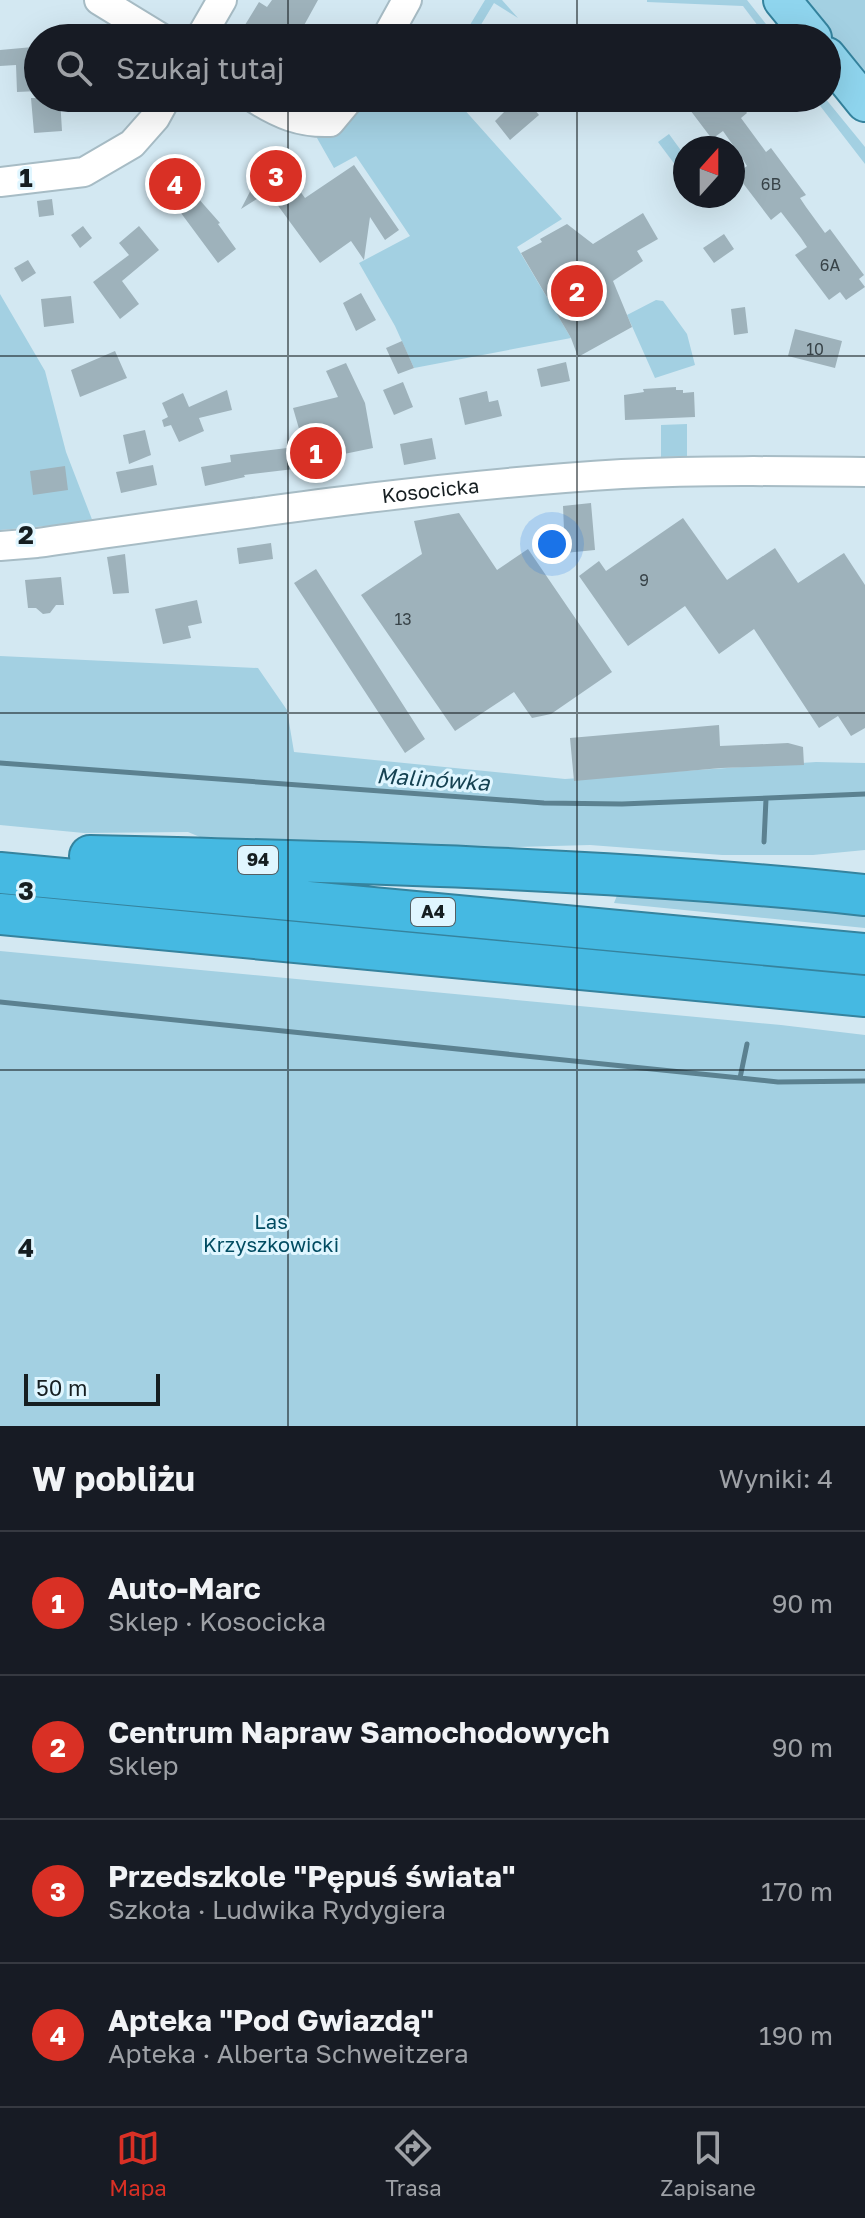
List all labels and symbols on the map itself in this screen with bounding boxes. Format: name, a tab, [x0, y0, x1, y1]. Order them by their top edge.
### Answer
north arrow	[673, 136, 745, 208]
pin: 3	[250, 146, 302, 206]
pin: 4	[149, 154, 201, 214]
text: 1	[19, 162, 33, 193]
house number: 6B	[761, 174, 781, 194]
house number: 6A	[820, 255, 840, 275]
pin: 2	[551, 261, 603, 321]
house number: 10	[806, 339, 824, 359]
pin: 1	[290, 423, 342, 483]
street label: Kosocicka	[380, 473, 480, 507]
text: 2	[18, 519, 34, 550]
your location	[532, 524, 572, 564]
house number: 9	[639, 570, 649, 590]
house number: 13	[394, 609, 412, 629]
water label: Malinówka	[376, 761, 492, 796]
road number: 94	[238, 846, 278, 874]
text: 3	[18, 875, 34, 906]
road number: A4	[411, 898, 455, 926]
park label: Las Krzyszkowicki	[203, 1209, 339, 1256]
text: 4	[18, 1232, 34, 1263]
scale bar	[24, 1370, 160, 1406]

